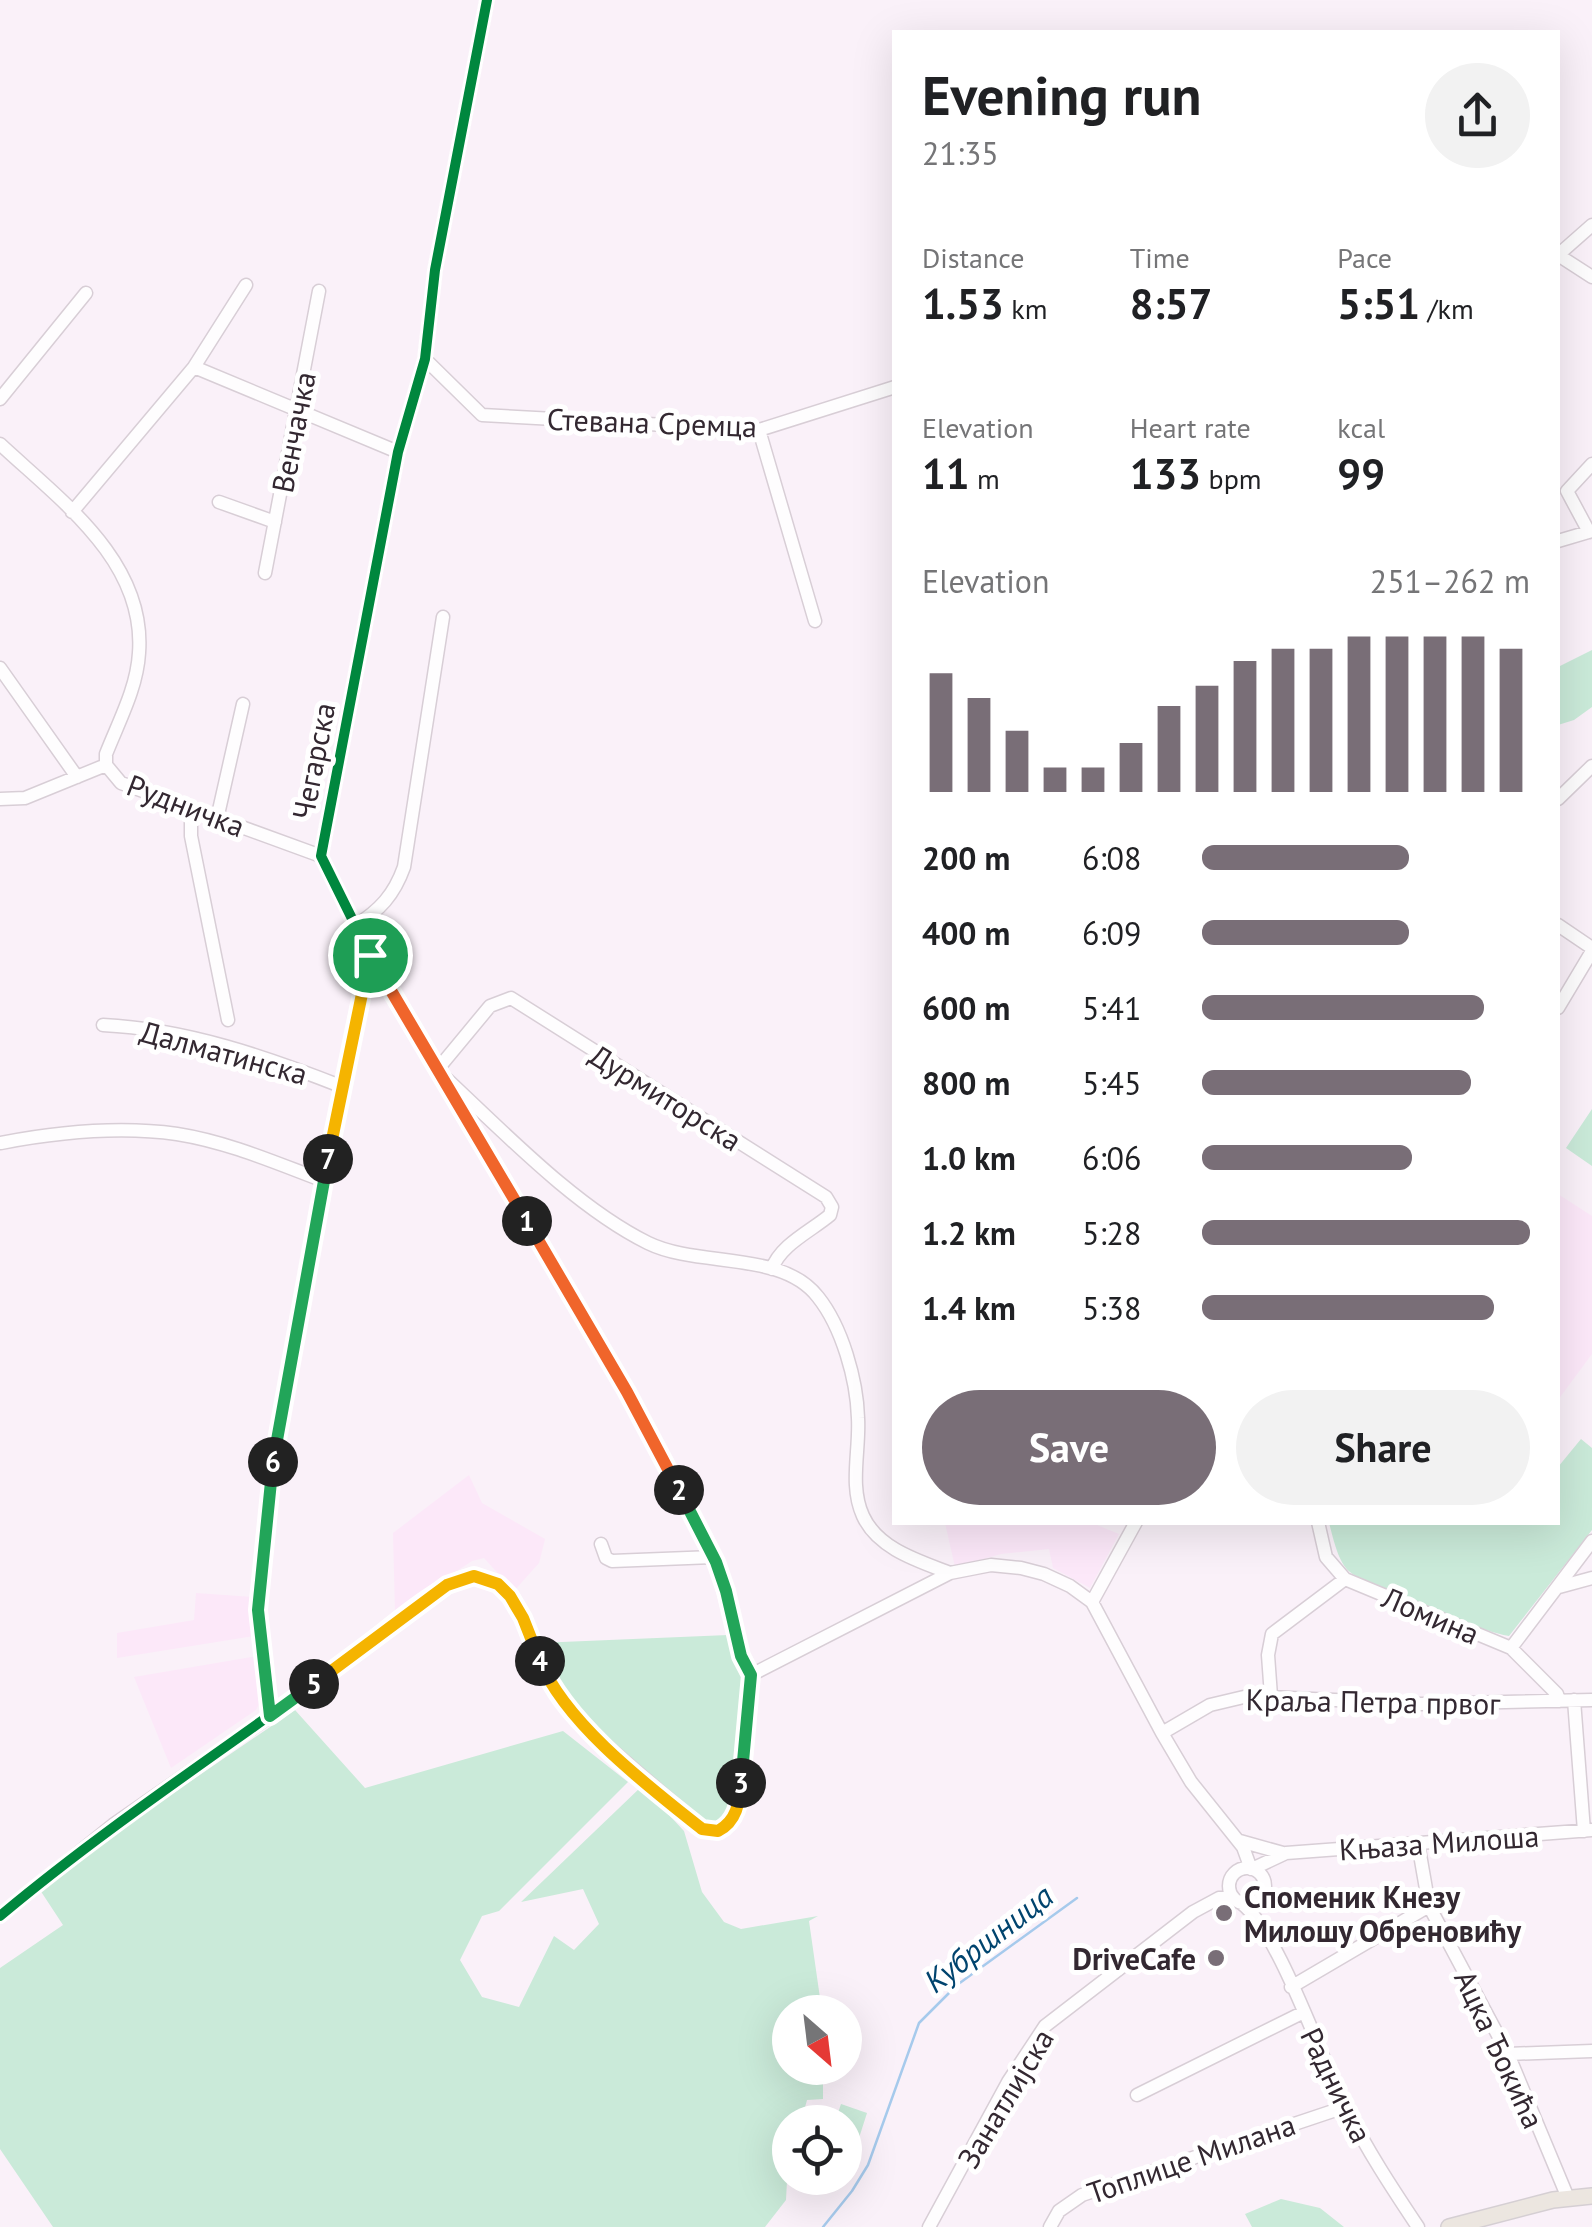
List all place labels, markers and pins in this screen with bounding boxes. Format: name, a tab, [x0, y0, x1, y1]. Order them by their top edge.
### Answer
pin	[328, 913, 413, 998]
pin: 7	[303, 1134, 353, 1184]
pin: 1	[502, 1196, 552, 1246]
pin: 6	[248, 1437, 298, 1487]
pin: 2	[654, 1465, 704, 1515]
pin: 4	[515, 1636, 565, 1686]
pin: 5	[289, 1659, 339, 1709]
pin: 3	[716, 1758, 766, 1808]
place label: Споменик Кнезу Милошу Обреновићу	[1244, 1877, 1522, 1950]
marker: Споменик Кнезу Милошу Обреновићу	[1213, 1902, 1235, 1924]
place label: DriveCafe	[1073, 1939, 1196, 1978]
marker: DriveCafe	[1205, 1947, 1227, 1969]

